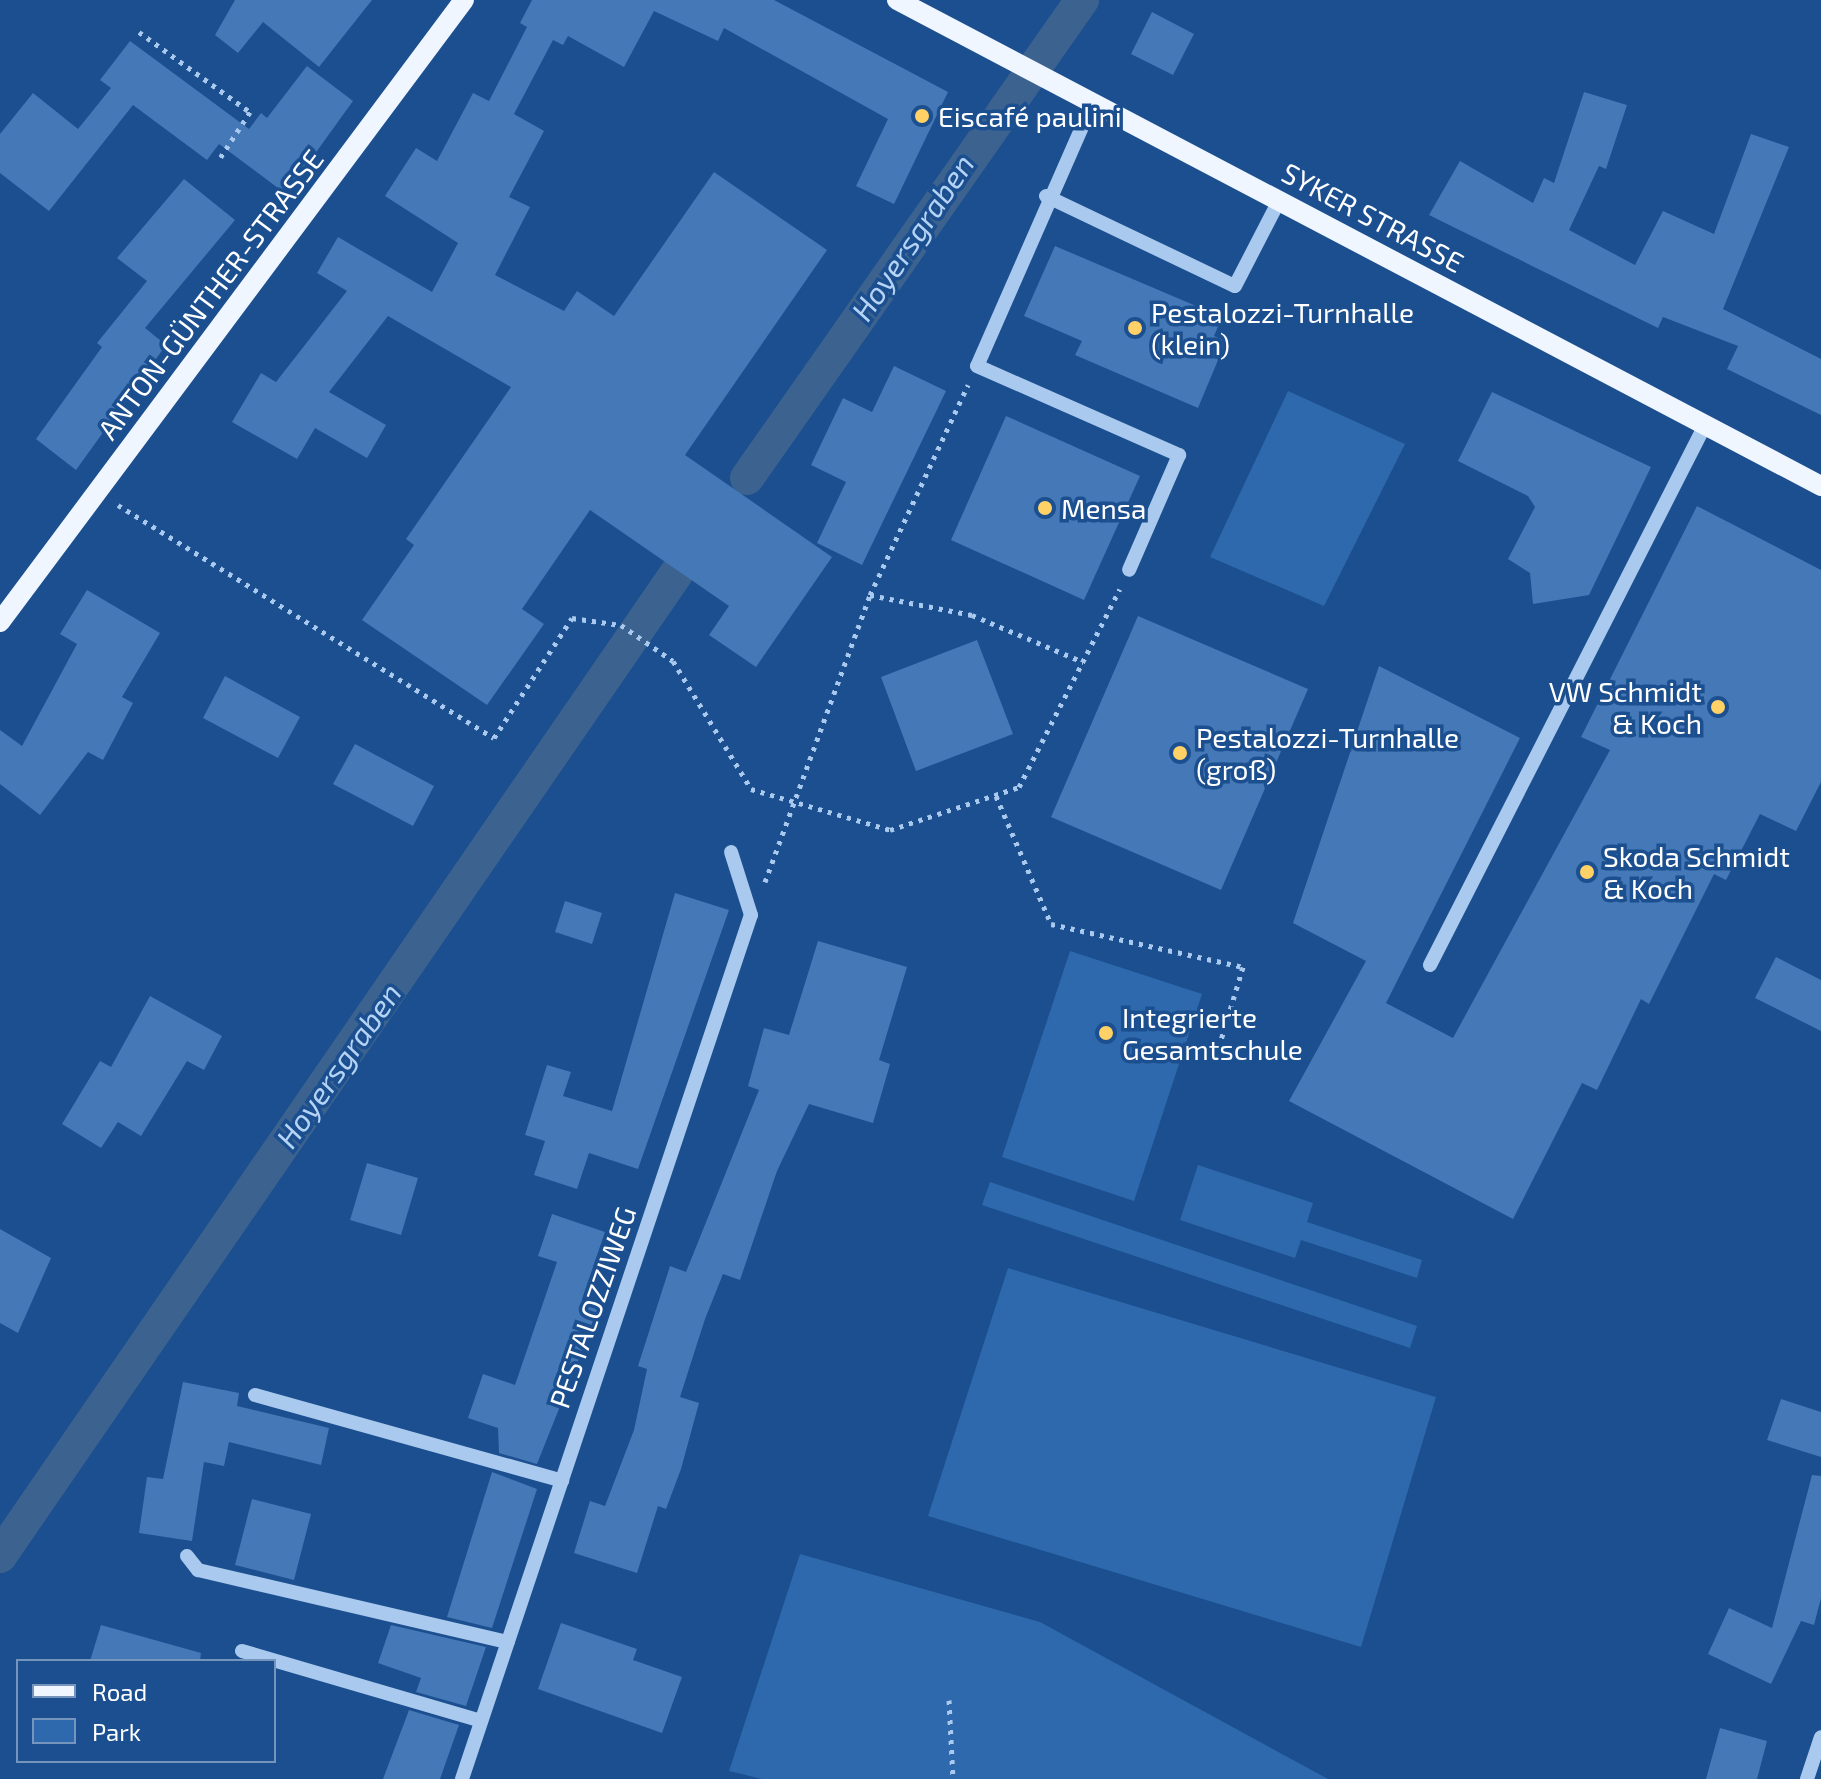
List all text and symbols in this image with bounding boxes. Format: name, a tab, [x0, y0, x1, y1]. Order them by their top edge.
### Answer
place label: Eiscafé paulini	[938, 99, 1122, 133]
marker: Eiscafé paulini	[913, 107, 931, 125]
street label: ANTON-GÜNTHER-STRASSE	[90, 143, 330, 445]
water label: Hoyersgraben	[843, 147, 981, 327]
street label: SYKER STRASSE	[1276, 155, 1470, 279]
place label: Pestalozzi-Turnhalle (klein)	[1151, 295, 1414, 361]
marker: Pestalozzi-Turnhalle (klein)	[1126, 319, 1144, 337]
place label: Mensa	[1061, 491, 1146, 525]
marker: Mensa	[1036, 499, 1054, 517]
place label: VW Schmidt & Koch	[1548, 674, 1702, 740]
marker: VW Schmidt & Koch	[1709, 698, 1727, 716]
place label: Pestalozzi-Turnhalle (groß)	[1196, 720, 1459, 786]
marker: Pestalozzi-Turnhalle (groß)	[1171, 744, 1189, 762]
place label: Skoda Schmidt & Koch	[1603, 839, 1790, 905]
marker: Skoda Schmidt & Koch	[1578, 863, 1596, 881]
water label: Hoyersgraben	[268, 976, 408, 1154]
place label: Integrierte Gesamtschule	[1122, 1000, 1303, 1066]
marker: Integrierte Gesamtschule	[1097, 1024, 1115, 1042]
street label: PESTALOZZIWEG	[542, 1202, 642, 1412]
legend	[16, 1659, 276, 1763]
text: Road	[92, 1677, 147, 1706]
text: Park	[92, 1717, 141, 1746]

